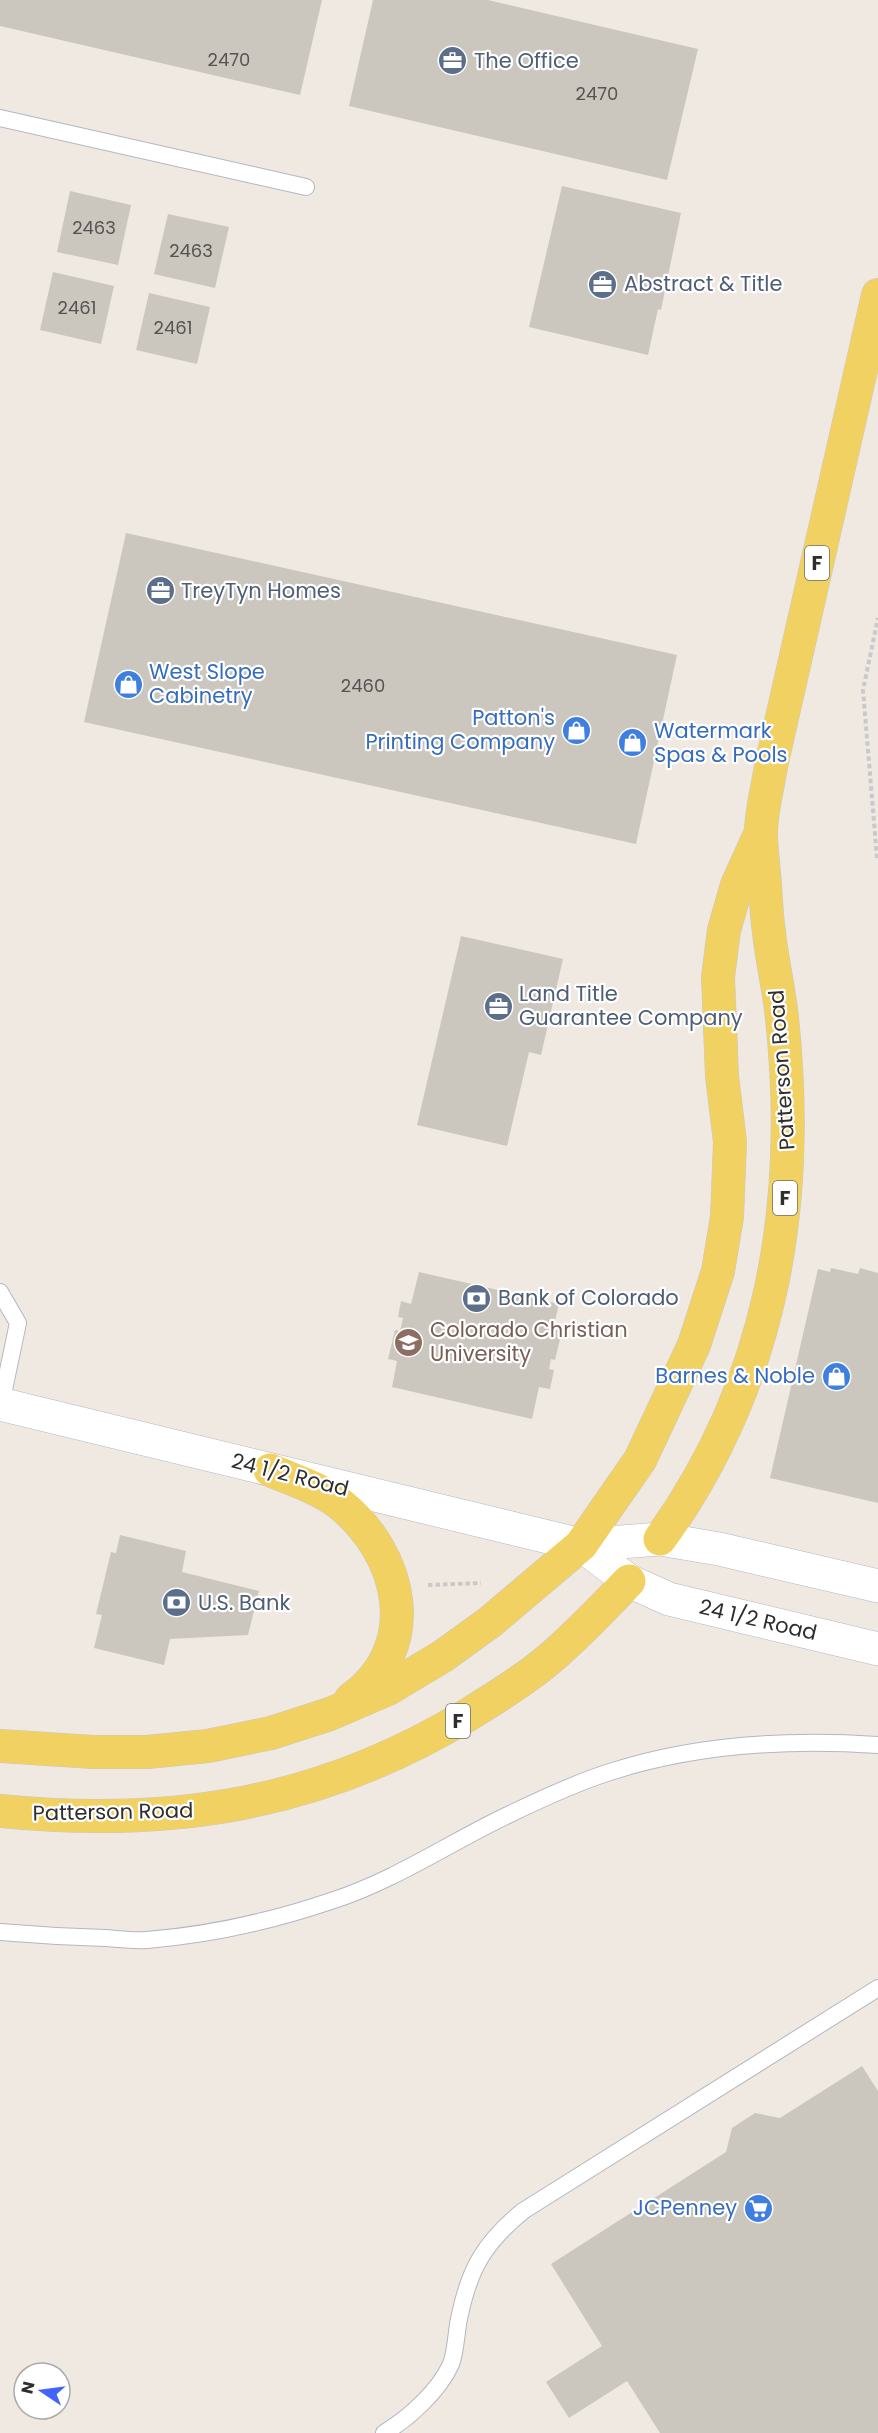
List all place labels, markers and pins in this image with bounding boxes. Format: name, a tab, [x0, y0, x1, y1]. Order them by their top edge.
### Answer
office icon: The Office	[437, 45, 469, 77]
place label: The Office	[474, 46, 579, 75]
office icon: Abstract & Title	[587, 268, 619, 300]
place label: Abstract & Title	[624, 269, 782, 298]
office icon: TreyTyn Homes	[144, 575, 176, 607]
place label: TreyTyn Homes	[181, 576, 341, 605]
place label: West Slope Cabinetry	[149, 657, 265, 710]
shop icon: West Slope Cabinetry	[112, 668, 144, 700]
place label: Patton's Printing Company	[365, 703, 555, 756]
shop icon: Patton's Printing Company	[560, 714, 592, 746]
place label: Watermark Spas & Pools	[654, 716, 788, 769]
shop icon: Watermark Spas & Pools	[617, 727, 649, 759]
place label: Land Title Guarantee Company	[519, 979, 743, 1032]
office icon: Land Title Guarantee Company	[482, 990, 514, 1022]
bank icon: Bank of Colorado	[461, 1282, 493, 1314]
place label: Bank of Colorado	[498, 1283, 679, 1312]
place label: Colorado Christian University	[430, 1315, 628, 1368]
school or university icon: Colorado Christian University	[393, 1326, 425, 1358]
shop icon: Barnes & Noble	[820, 1360, 852, 1392]
place label: Barnes & Noble	[655, 1361, 815, 1390]
bank icon: U.S. Bank	[161, 1587, 193, 1619]
place label: U.S. Bank	[198, 1588, 290, 1617]
supermarket icon: JCPenney	[742, 2192, 774, 2224]
place label: JCPenney	[633, 2193, 737, 2222]

